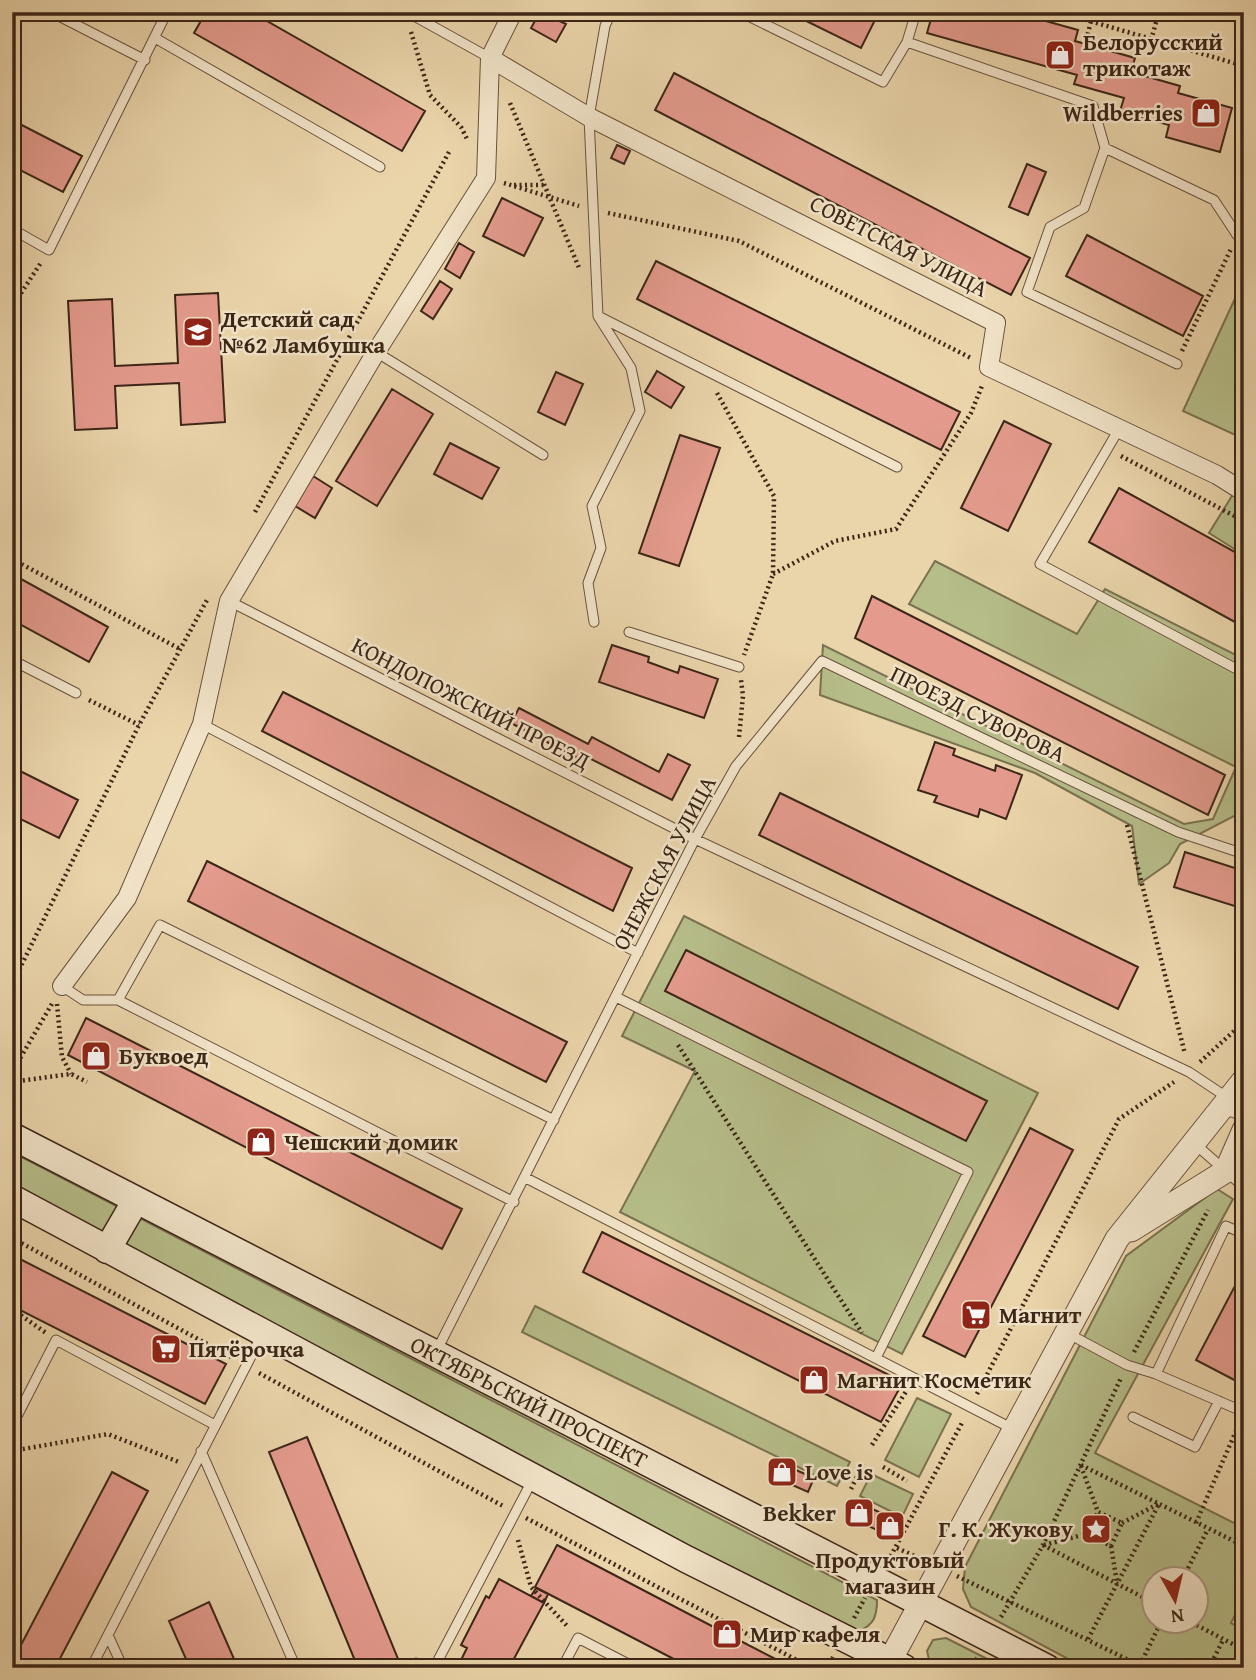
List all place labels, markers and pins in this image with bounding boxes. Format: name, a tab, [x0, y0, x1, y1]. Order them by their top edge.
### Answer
place label: Белорусский трикотаж	[1083, 25, 1223, 84]
shop icon: Белорусский трикотаж	[1043, 38, 1077, 72]
place label: Wildberries	[1063, 96, 1183, 129]
shop icon: Wildberries	[1189, 96, 1223, 130]
place label: Детский сад №62 Ламбушка	[220, 302, 386, 361]
school or university icon: Детский сад №62 Ламбушка	[181, 315, 215, 349]
shop icon: Буквоед	[79, 1039, 113, 1073]
place label: Буквоед	[119, 1039, 208, 1072]
shop icon: Чешский домик	[244, 1125, 278, 1159]
place label: Чешский домик	[284, 1125, 459, 1158]
supermarket icon: Магнит	[959, 1298, 993, 1332]
place label: Магнит	[999, 1298, 1082, 1331]
supermarket icon: Пятёрочка	[149, 1332, 183, 1366]
place label: Пятёрочка	[189, 1332, 305, 1365]
shop icon: Магнит Косметик	[797, 1363, 831, 1397]
place label: Магнит Косметик	[837, 1363, 1032, 1396]
shop icon: Love is	[765, 1455, 799, 1489]
place label: Love is	[805, 1455, 873, 1488]
place label: Bekker	[763, 1496, 836, 1529]
shop icon: Bekker	[842, 1496, 876, 1530]
shop icon: Продуктовый магазин	[873, 1509, 907, 1543]
place label: Г. К. Жукову	[939, 1512, 1073, 1545]
place icon: Г. К. Жукову	[1079, 1512, 1113, 1546]
place label: Продуктовый магазин	[815, 1543, 965, 1602]
shop icon: Мир кафеля	[710, 1617, 744, 1651]
place label: Мир кафеля	[750, 1617, 880, 1650]

